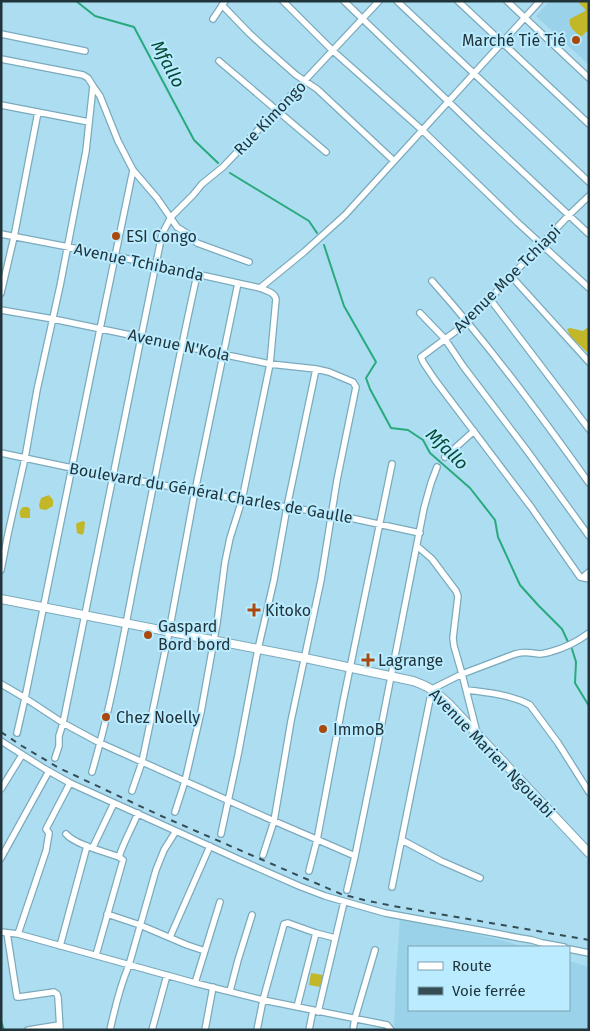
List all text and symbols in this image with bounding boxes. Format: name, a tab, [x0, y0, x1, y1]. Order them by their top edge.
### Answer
place label: Marché Tié Tié	[462, 31, 566, 50]
marker: Marché Tié Tié	[570, 34, 582, 46]
water label: Mfallo	[146, 37, 190, 91]
street label: Rue Kimongo	[230, 77, 310, 159]
street label: Avenue Moe Tchiapi	[449, 221, 565, 337]
place label: ESI Congo	[126, 227, 197, 246]
marker: ESI Congo	[110, 230, 122, 242]
street label: Avenue Tchibanda	[72, 239, 206, 285]
street label: Avenue N'Kola	[126, 325, 232, 365]
water label: Mfallo	[421, 424, 473, 474]
street label: Boulevard du Général Charles de Gaulle	[68, 459, 354, 527]
place label: Kitoko	[265, 601, 311, 620]
marker: Kitoko	[247, 603, 261, 617]
place label: Gaspard Bord bord	[158, 617, 231, 654]
marker: Gaspard Bord bord	[142, 629, 154, 641]
place label: Lagrange	[378, 651, 443, 670]
marker: Lagrange	[362, 654, 374, 666]
street label: Avenue Marien Ngouabi	[425, 685, 559, 821]
place label: Chez Noelly	[116, 708, 200, 727]
marker: Chez Noelly	[100, 711, 112, 723]
place label: ImmoB	[333, 720, 384, 739]
marker: ImmoB	[317, 723, 329, 735]
legend	[408, 946, 570, 1011]
text: Route	[452, 957, 492, 975]
text: Voie ferrée	[452, 982, 526, 1000]

